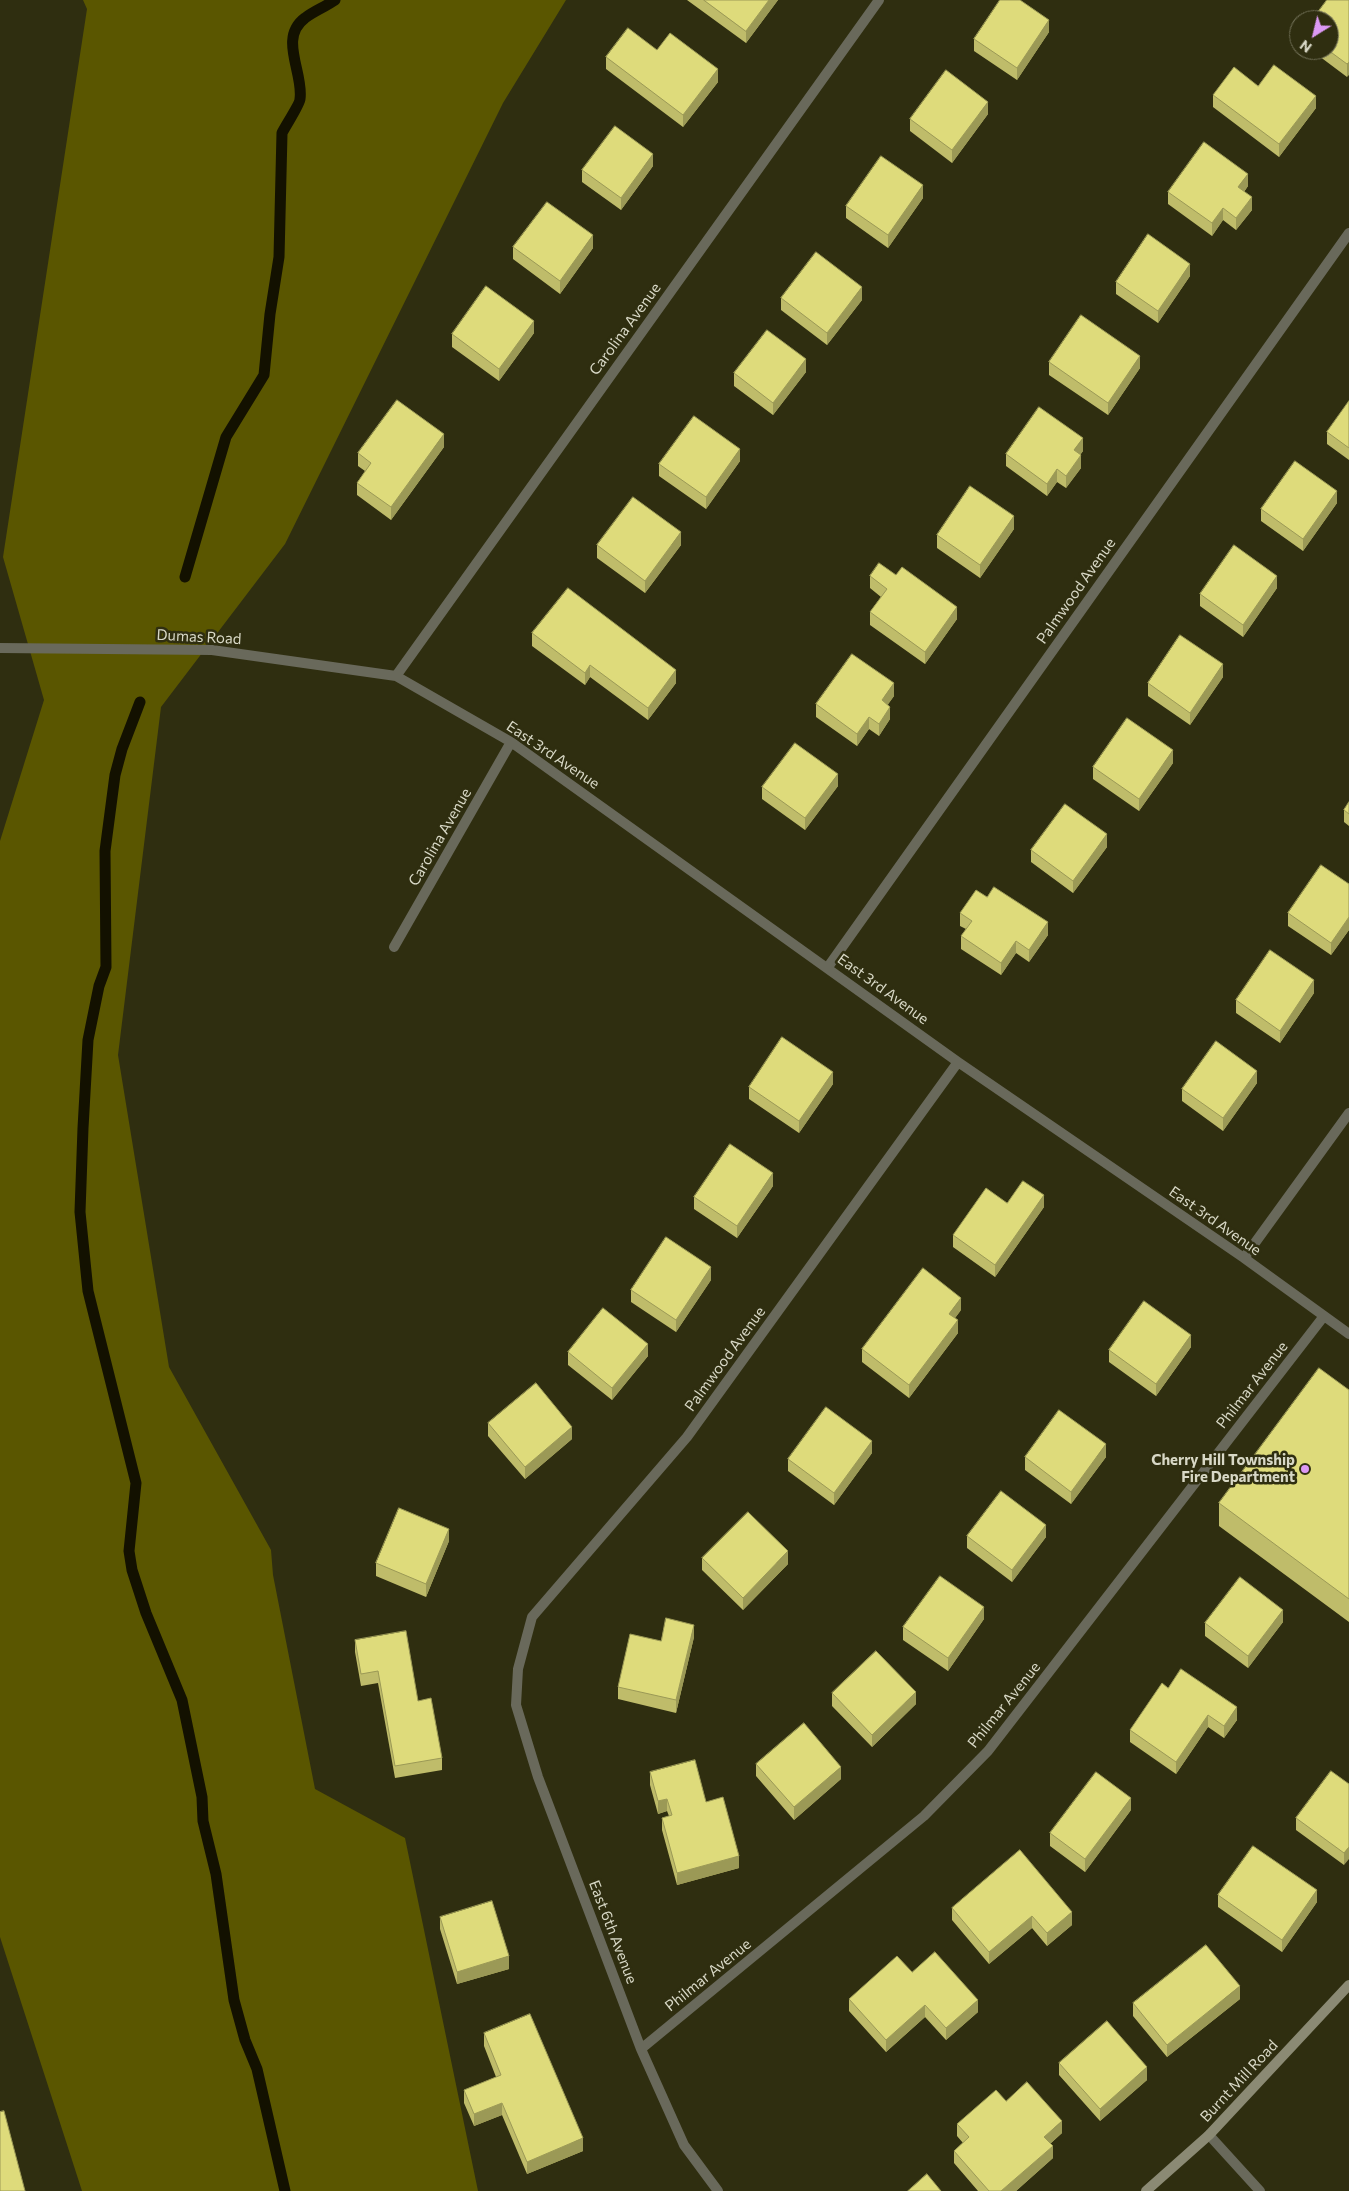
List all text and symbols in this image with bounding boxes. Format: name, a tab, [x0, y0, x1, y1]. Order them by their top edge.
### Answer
north arrow	[1289, 10, 1339, 60]
text: N	[1296, 37, 1315, 57]
street label: Carolina Avenue	[585, 279, 665, 379]
street label: Palmwood Avenue	[1033, 535, 1119, 647]
street label: Dumas Road	[156, 626, 242, 648]
street label: East 3rd Avenue	[503, 717, 603, 793]
street label: Carolina Avenue	[405, 785, 475, 889]
street label: East 3rd Avenue	[834, 950, 932, 1028]
street label: East 3rd Avenue	[1165, 1183, 1265, 1259]
street label: Palmwood Avenue	[681, 1303, 769, 1415]
street label: Philmar Avenue	[1212, 1338, 1292, 1432]
place label: Cherry Hill Township Fire Department	[1151, 1451, 1295, 1486]
marker: Cherry Hill Township Fire Department	[1299, 1463, 1311, 1475]
street label: Philmar Avenue	[964, 1658, 1044, 1752]
street label: East 6th Avenue	[585, 1878, 641, 1986]
street label: Philmar Avenue	[661, 1935, 755, 2015]
street label: Burnt Mill Road	[1196, 2036, 1282, 2126]

